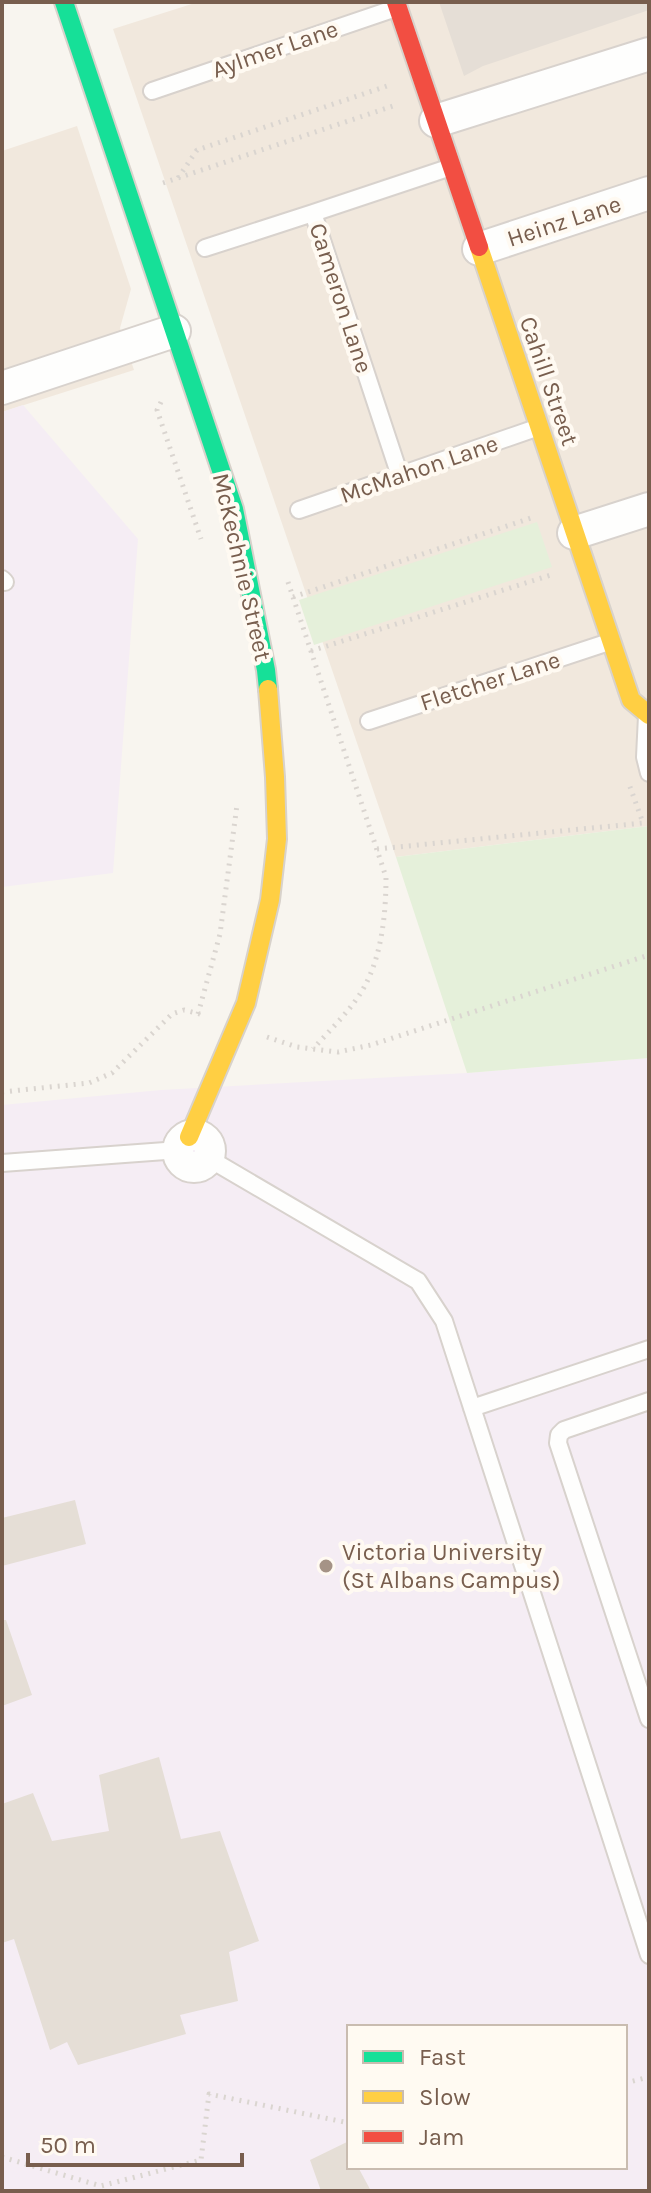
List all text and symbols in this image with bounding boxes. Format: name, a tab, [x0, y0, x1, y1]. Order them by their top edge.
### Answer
street label: Aylmer Lane	[208, 14, 342, 84]
street label: Heinz Lane	[503, 189, 625, 253]
street label: Cameron Lane	[304, 220, 378, 376]
street label: Cahill Street	[514, 313, 584, 449]
street label: McMahon Lane	[336, 429, 502, 509]
street label: McKechnie Street	[207, 470, 277, 664]
street label: Fletcher Lane	[417, 645, 563, 717]
place label: Victoria University (St Albans Campus)	[342, 1538, 561, 1594]
marker: Victoria University (St Albans Campus)	[317, 1557, 335, 1575]
legend	[347, 2025, 627, 2169]
text: Fast	[419, 2043, 466, 2071]
text: Slow	[419, 2083, 471, 2111]
scale bar	[28, 2117, 242, 2167]
text: Jam	[419, 2123, 464, 2151]
text: 50 m	[40, 2131, 96, 2159]

